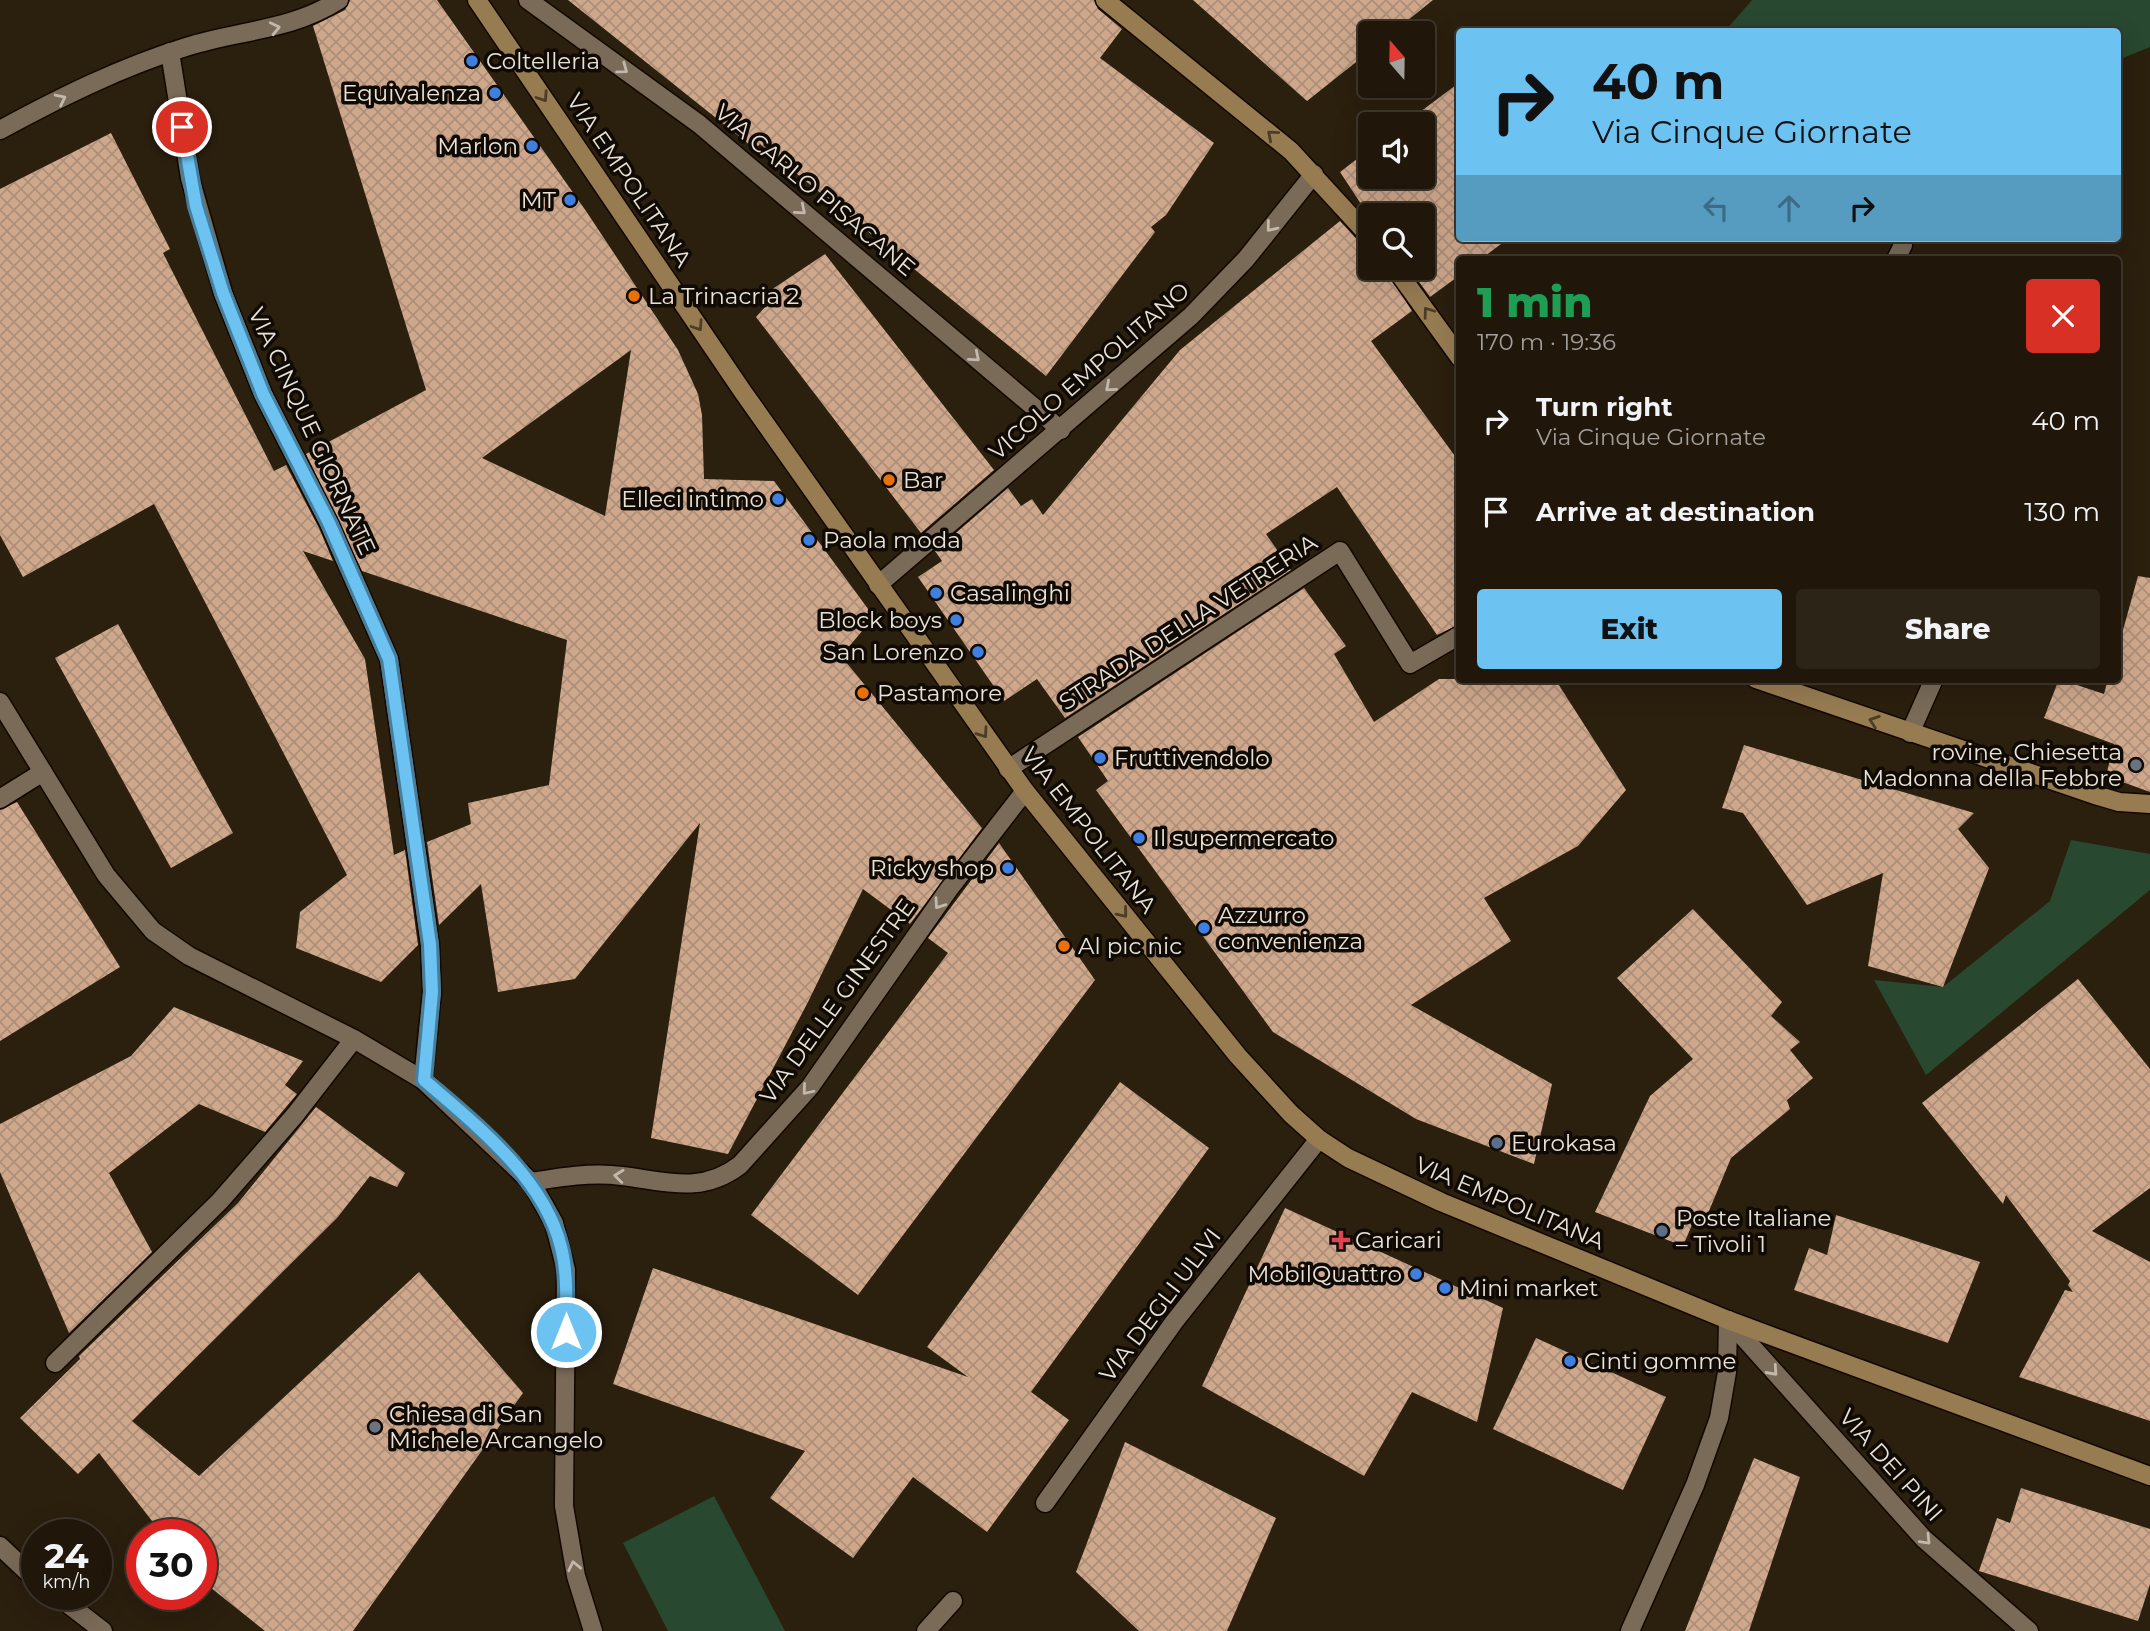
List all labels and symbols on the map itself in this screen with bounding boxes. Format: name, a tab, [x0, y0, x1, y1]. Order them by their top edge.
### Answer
north arrow	[1358, 21, 1435, 98]
one-way arrow	[269, 22, 281, 36]
place label: Coltelleria	[486, 47, 600, 75]
marker: Coltelleria	[464, 53, 480, 69]
one-way arrow	[615, 60, 628, 73]
place label: Equivalenza	[342, 79, 481, 107]
marker: Equivalenza	[487, 85, 503, 101]
street label: VIA EMPOLITANA	[561, 88, 698, 272]
one-way arrow	[535, 89, 547, 102]
one-way arrow	[54, 94, 66, 108]
pin	[152, 97, 212, 157]
street label: VIA CARLO PISACANE	[709, 98, 921, 282]
one-way arrow	[1267, 131, 1280, 143]
place label: Marlon	[437, 132, 518, 160]
marker: Marlon	[524, 138, 540, 154]
place label: MT	[521, 186, 557, 214]
marker: MT	[562, 192, 578, 208]
one-way arrow	[793, 202, 806, 214]
one-way arrow	[1267, 220, 1280, 232]
street label: VICOLO EMPOLITANO	[983, 276, 1195, 466]
place label: La Trinacria 2	[648, 282, 799, 310]
marker: La Trinacria 2	[626, 288, 642, 304]
street label: VIA CINQUE GIORNATE	[242, 303, 382, 559]
one-way arrow	[1424, 307, 1436, 320]
one-way arrow	[690, 318, 702, 331]
one-way arrow	[967, 349, 980, 361]
one-way arrow	[1106, 379, 1119, 391]
place label: Bar	[903, 466, 943, 494]
marker: Bar	[881, 472, 897, 488]
place label: Elleci intimo	[621, 485, 764, 513]
marker: Elleci intimo	[770, 491, 786, 507]
place label: Paola moda	[823, 526, 961, 554]
street label: STRADA DELLA VETRERIA	[1054, 528, 1323, 716]
marker: Paola moda	[801, 532, 817, 548]
place label: Casalinghi	[950, 579, 1070, 607]
marker: Casalinghi	[928, 585, 944, 601]
place label: Block boys	[818, 606, 942, 634]
marker: Block boys	[948, 612, 964, 628]
place label: San Lorenzo	[823, 638, 964, 666]
marker: San Lorenzo	[970, 644, 986, 660]
place label: Pastamore	[877, 679, 1002, 707]
marker: Pastamore	[855, 685, 871, 701]
one-way arrow	[1869, 715, 1881, 729]
one-way arrow	[975, 725, 987, 738]
place label: rovine, Chiesetta Madonna della Febbre	[1862, 738, 2122, 792]
street label: VIA EMPOLITANA	[1016, 741, 1163, 919]
place label: Fruttivendolo	[1114, 744, 1270, 772]
marker: Fruttivendolo	[1092, 750, 1108, 766]
marker: rovine, Chiesetta Madonna della Febbre	[2128, 757, 2144, 773]
place label: Il supermercato	[1153, 824, 1334, 852]
marker: Il supermercato	[1131, 830, 1147, 846]
place label: Ricky shop	[870, 854, 994, 882]
marker: Ricky shop	[1000, 860, 1016, 876]
street label: VIA DELLE GINESTRE	[753, 893, 921, 1109]
one-way arrow	[934, 896, 947, 909]
place label: Azzurro convenienza	[1218, 901, 1363, 955]
one-way arrow	[1114, 905, 1127, 917]
marker: Azzurro convenienza	[1196, 920, 1212, 936]
place label: Al pic nic	[1078, 932, 1182, 960]
marker: Al pic nic	[1056, 938, 1072, 954]
one-way arrow	[803, 1082, 816, 1094]
place label: Eurokasa	[1511, 1129, 1617, 1157]
marker: Eurokasa	[1489, 1135, 1505, 1151]
street label: VIA EMPOLITANA	[1411, 1150, 1609, 1256]
one-way arrow	[613, 1169, 625, 1184]
place label: Poste Italiane – Tivoli 1	[1676, 1204, 1831, 1258]
street label: VIA DEGLI ULIVI	[1093, 1223, 1227, 1387]
marker: Poste Italiane – Tivoli 1	[1654, 1223, 1670, 1239]
place label: Caricari	[1355, 1226, 1442, 1254]
marker: Caricari	[1333, 1232, 1349, 1248]
place label: MobilQuattro	[1248, 1260, 1402, 1288]
marker: MobilQuattro	[1408, 1266, 1424, 1282]
place label: Mini market	[1459, 1274, 1598, 1302]
marker: Mini market	[1437, 1280, 1453, 1296]
position arrow	[529, 1295, 603, 1369]
place label: Cinti gomme	[1584, 1347, 1736, 1375]
marker: Cinti gomme	[1562, 1353, 1578, 1369]
one-way arrow	[1765, 1363, 1778, 1376]
place label: Chiesa di San Michele Arcangelo	[389, 1400, 603, 1454]
street label: VIA DEI PINI	[1833, 1403, 1949, 1527]
marker: Chiesa di San Michele Arcangelo	[367, 1419, 383, 1435]
speed limit sign: 30	[126, 1519, 217, 1610]
one-way arrow	[1917, 1532, 1930, 1545]
one-way arrow	[568, 1560, 582, 1572]

